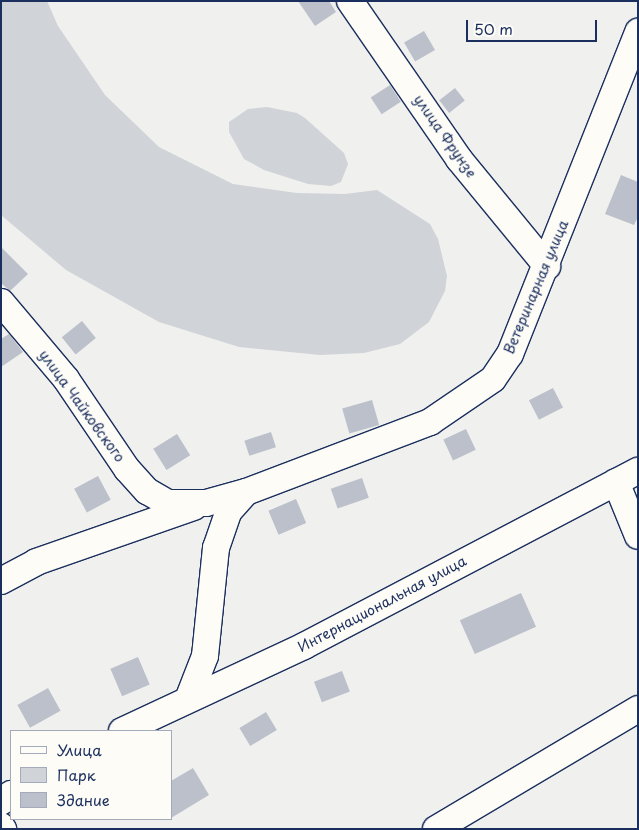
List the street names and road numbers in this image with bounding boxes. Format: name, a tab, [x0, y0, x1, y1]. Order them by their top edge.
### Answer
street label: улица Фрунзе	[410, 91, 480, 181]
street label: Ветеринарная улица	[500, 217, 572, 357]
street label: улица Чайковского	[36, 347, 128, 465]
street label: Интернациональная улица	[295, 552, 469, 656]

